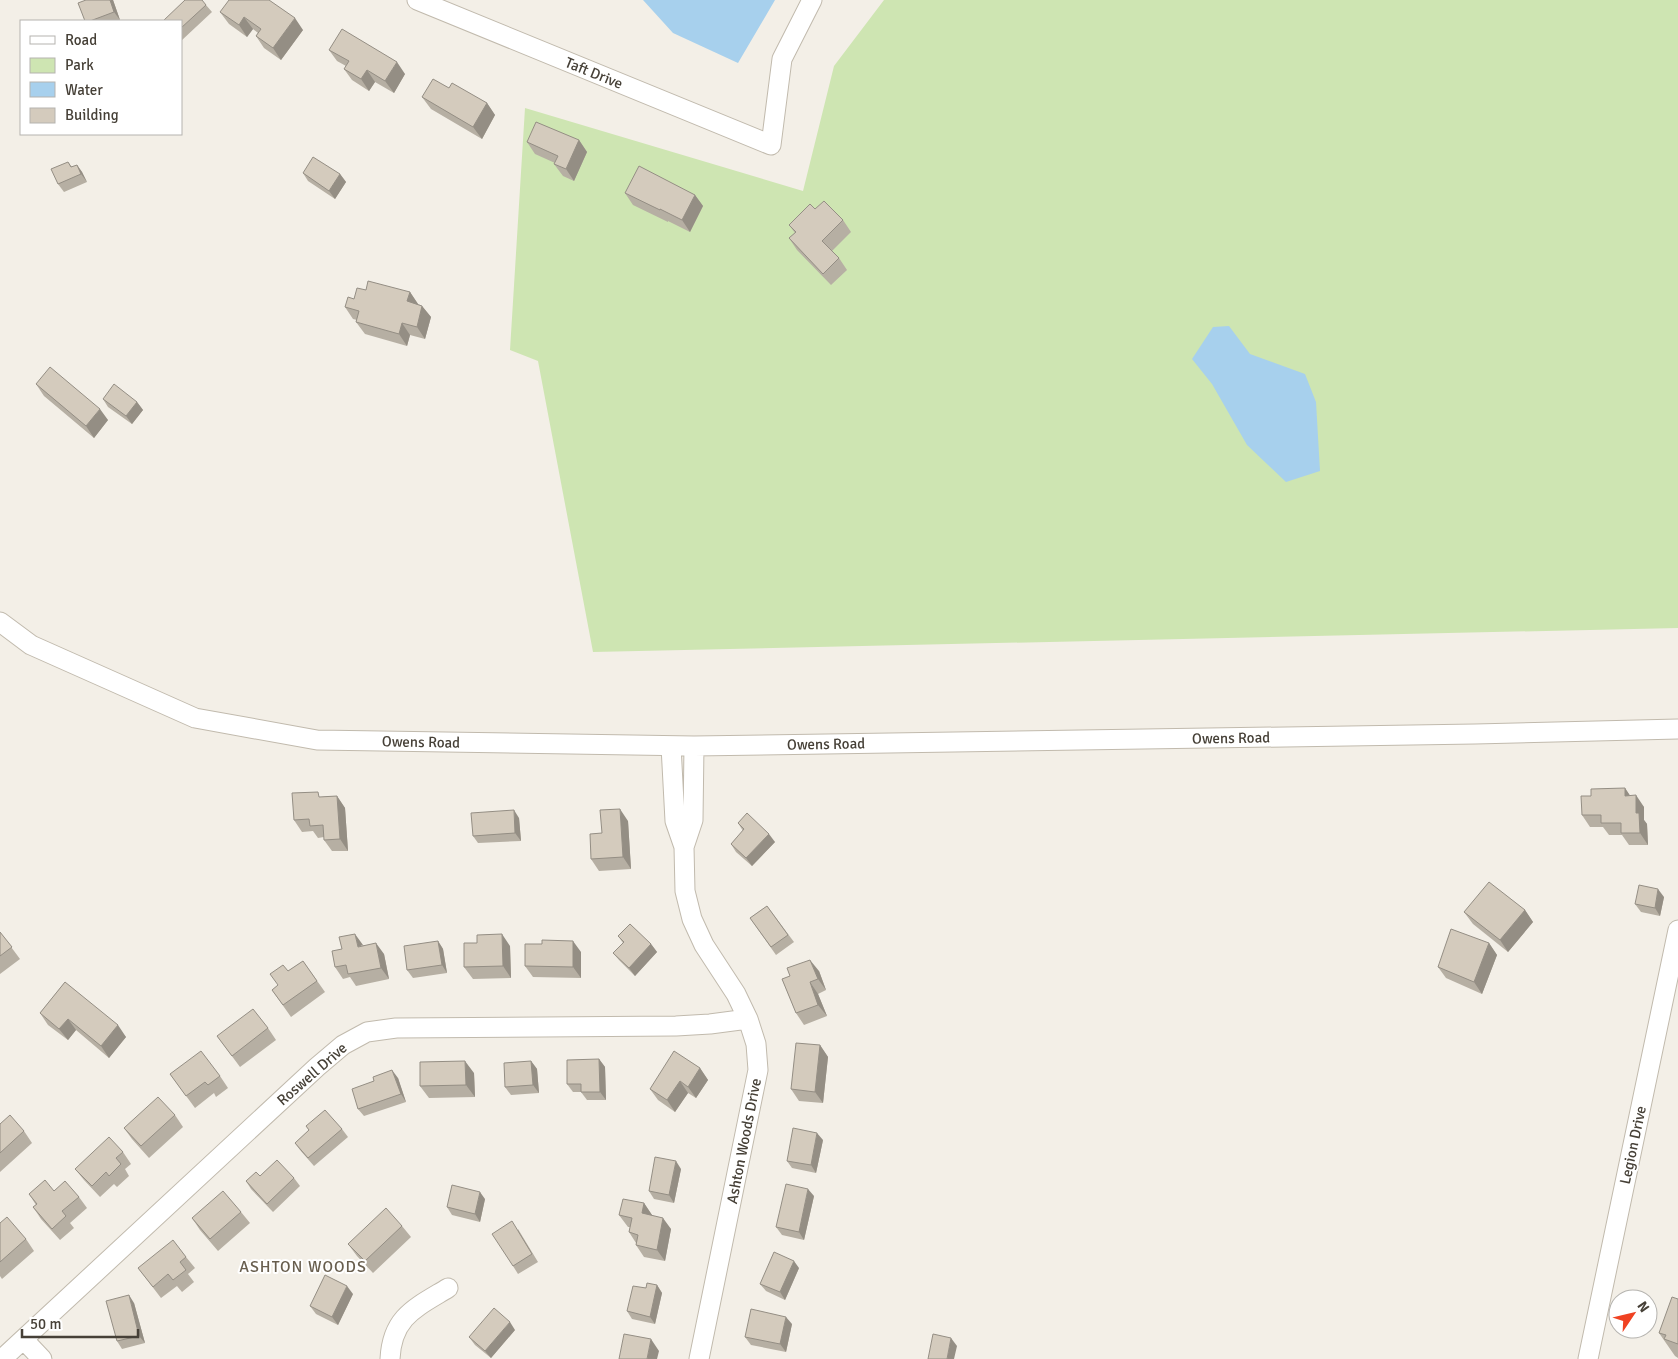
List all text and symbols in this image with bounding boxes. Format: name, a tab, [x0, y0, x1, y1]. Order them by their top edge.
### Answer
legend	[20, 20, 182, 135]
text: Road	[65, 31, 97, 49]
street label: Taft Drive	[563, 53, 625, 93]
text: Park	[65, 56, 94, 74]
text: Water	[65, 81, 103, 99]
text: Building	[65, 106, 119, 124]
street label: Owens Road	[1192, 728, 1270, 748]
street label: Owens Road	[382, 732, 460, 752]
street label: Owens Road	[787, 734, 865, 754]
street label: Roswell Drive	[273, 1039, 351, 1109]
street label: Ashton Woods Drive	[723, 1077, 765, 1205]
street label: Legion Drive	[1616, 1104, 1650, 1186]
district label: ASHTON WOODS	[239, 1257, 367, 1277]
north arrow	[1608, 1289, 1658, 1339]
text: N	[1633, 1298, 1653, 1316]
scale bar	[22, 1306, 139, 1338]
text: 50 m	[30, 1315, 61, 1333]

